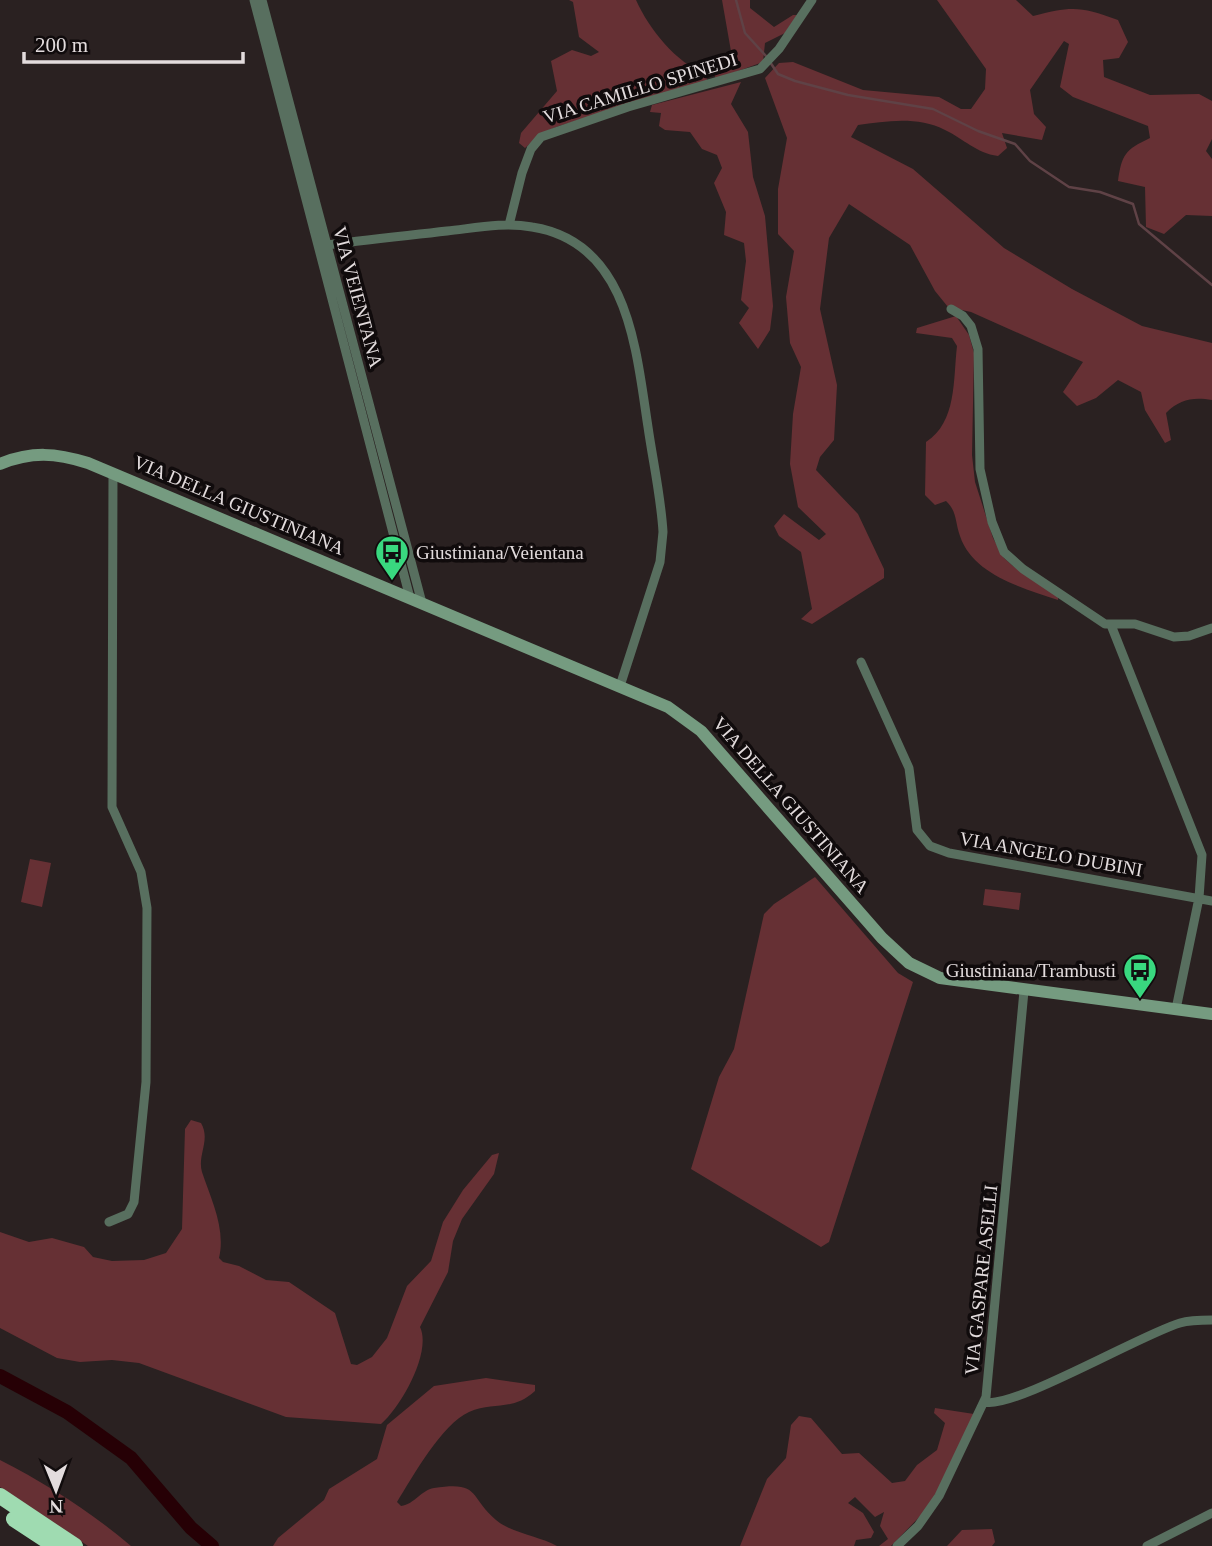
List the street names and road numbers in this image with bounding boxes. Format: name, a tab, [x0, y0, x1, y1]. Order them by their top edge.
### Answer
street label: VIA CAMILLO SPINEDI	[541, 48, 739, 128]
street label: VIA VEIENTANA	[329, 224, 387, 370]
street label: VIA DELLA GIUSTINIANA	[130, 451, 348, 559]
street label: VIA DELLA GIUSTINIANA	[709, 712, 874, 898]
street label: VIA ANGELO DUBINI	[958, 828, 1144, 880]
street label: VIA GASPARE ASELLI	[961, 1184, 1001, 1376]

